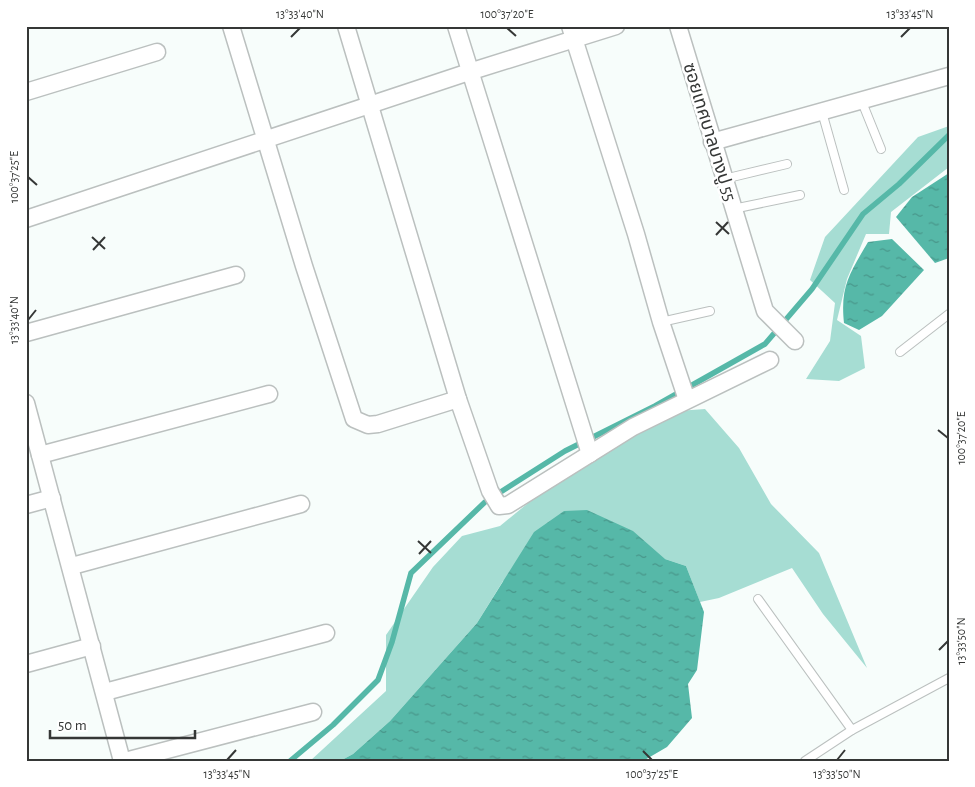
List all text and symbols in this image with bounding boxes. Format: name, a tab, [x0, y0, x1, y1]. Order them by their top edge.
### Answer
text: 13°33'40"N	[276, 8, 324, 20]
text: 100°37'20"E	[480, 8, 534, 20]
text: 13°33'45"N	[887, 8, 933, 20]
street label: ซอยเทศบาลบางปู 55	[677, 61, 739, 204]
text: 100°37'25"E	[8, 151, 20, 203]
text: 13°33'40"N	[8, 296, 20, 344]
text: 100°37'20"E	[955, 411, 967, 465]
text: 13°33'50"N	[955, 617, 967, 665]
scale bar	[50, 707, 195, 739]
text: 50 m	[58, 718, 87, 733]
text: 13°33'45"N	[204, 768, 250, 780]
text: 100°37'25"E	[626, 768, 678, 780]
text: 13°33'50"N	[813, 768, 861, 780]

